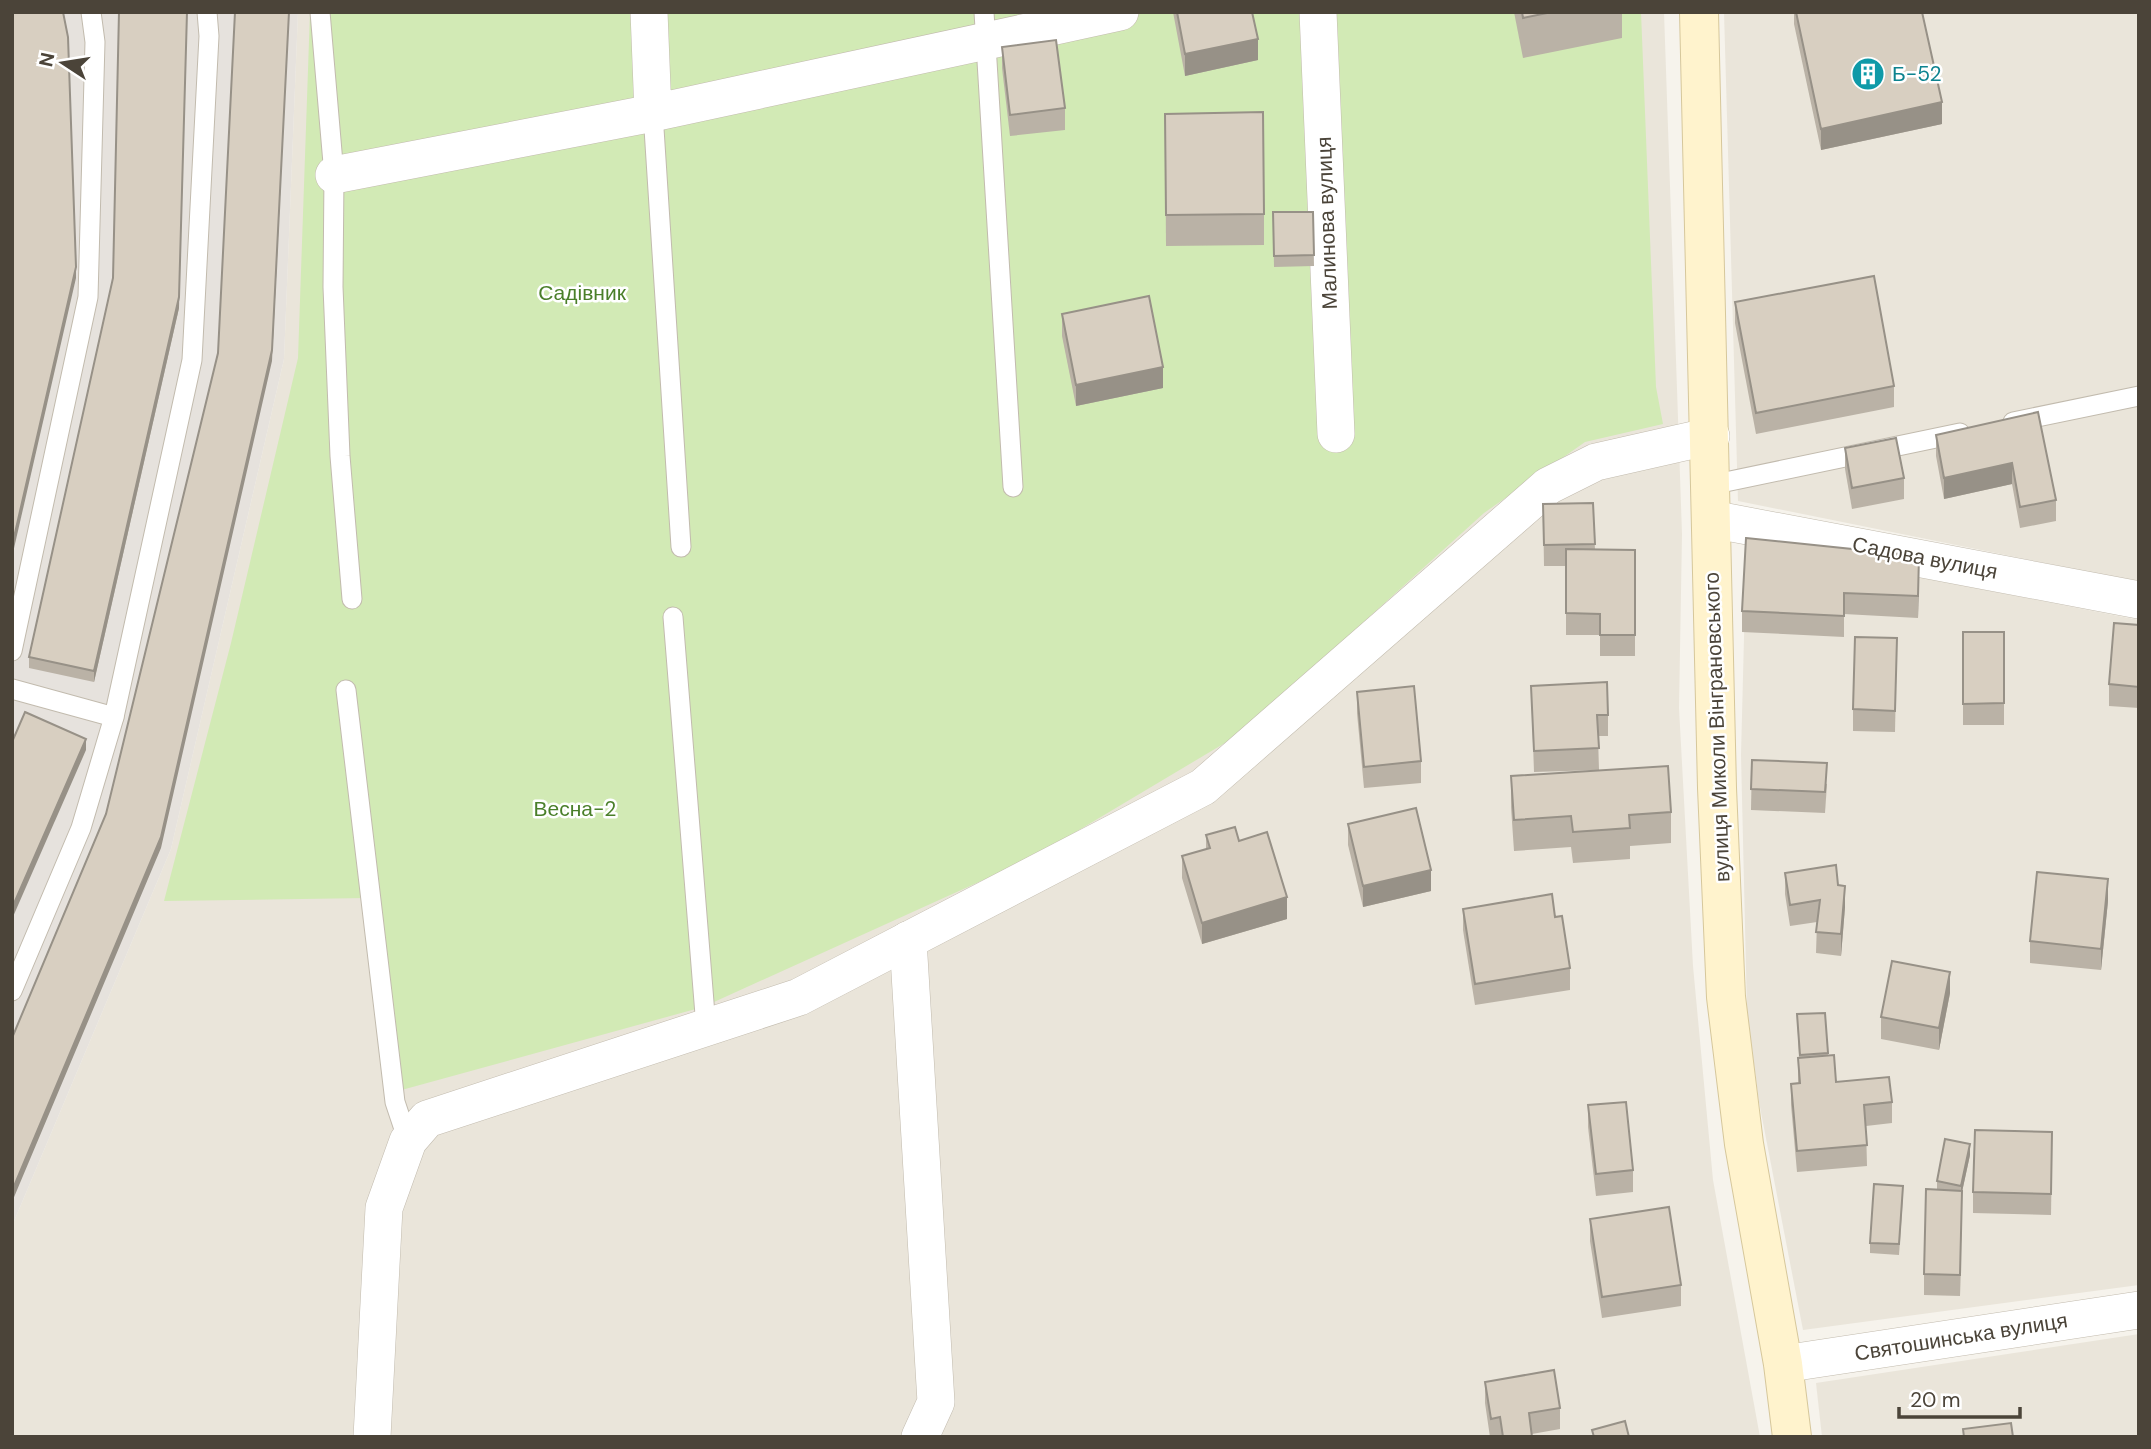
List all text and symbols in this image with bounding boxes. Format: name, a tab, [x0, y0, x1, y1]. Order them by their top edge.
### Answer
north arrow	[28, 28, 98, 98]
text: N	[33, 50, 61, 69]
building icon: Б-52	[1849, 55, 1887, 93]
place label: Б-52	[1892, 60, 1942, 88]
street label: Малинова вулиця	[1310, 136, 1344, 310]
park label: Садівник	[538, 279, 627, 307]
street label: Садова вулиця	[1850, 530, 2000, 586]
street label: вулиця Миколи Вінграновського	[1698, 572, 1736, 882]
park label: Весна-2	[534, 795, 616, 823]
street label: Святошинська вулиця	[1853, 1306, 2069, 1368]
scale bar	[1899, 1376, 2020, 1420]
text: 20 m	[1910, 1386, 1961, 1414]

